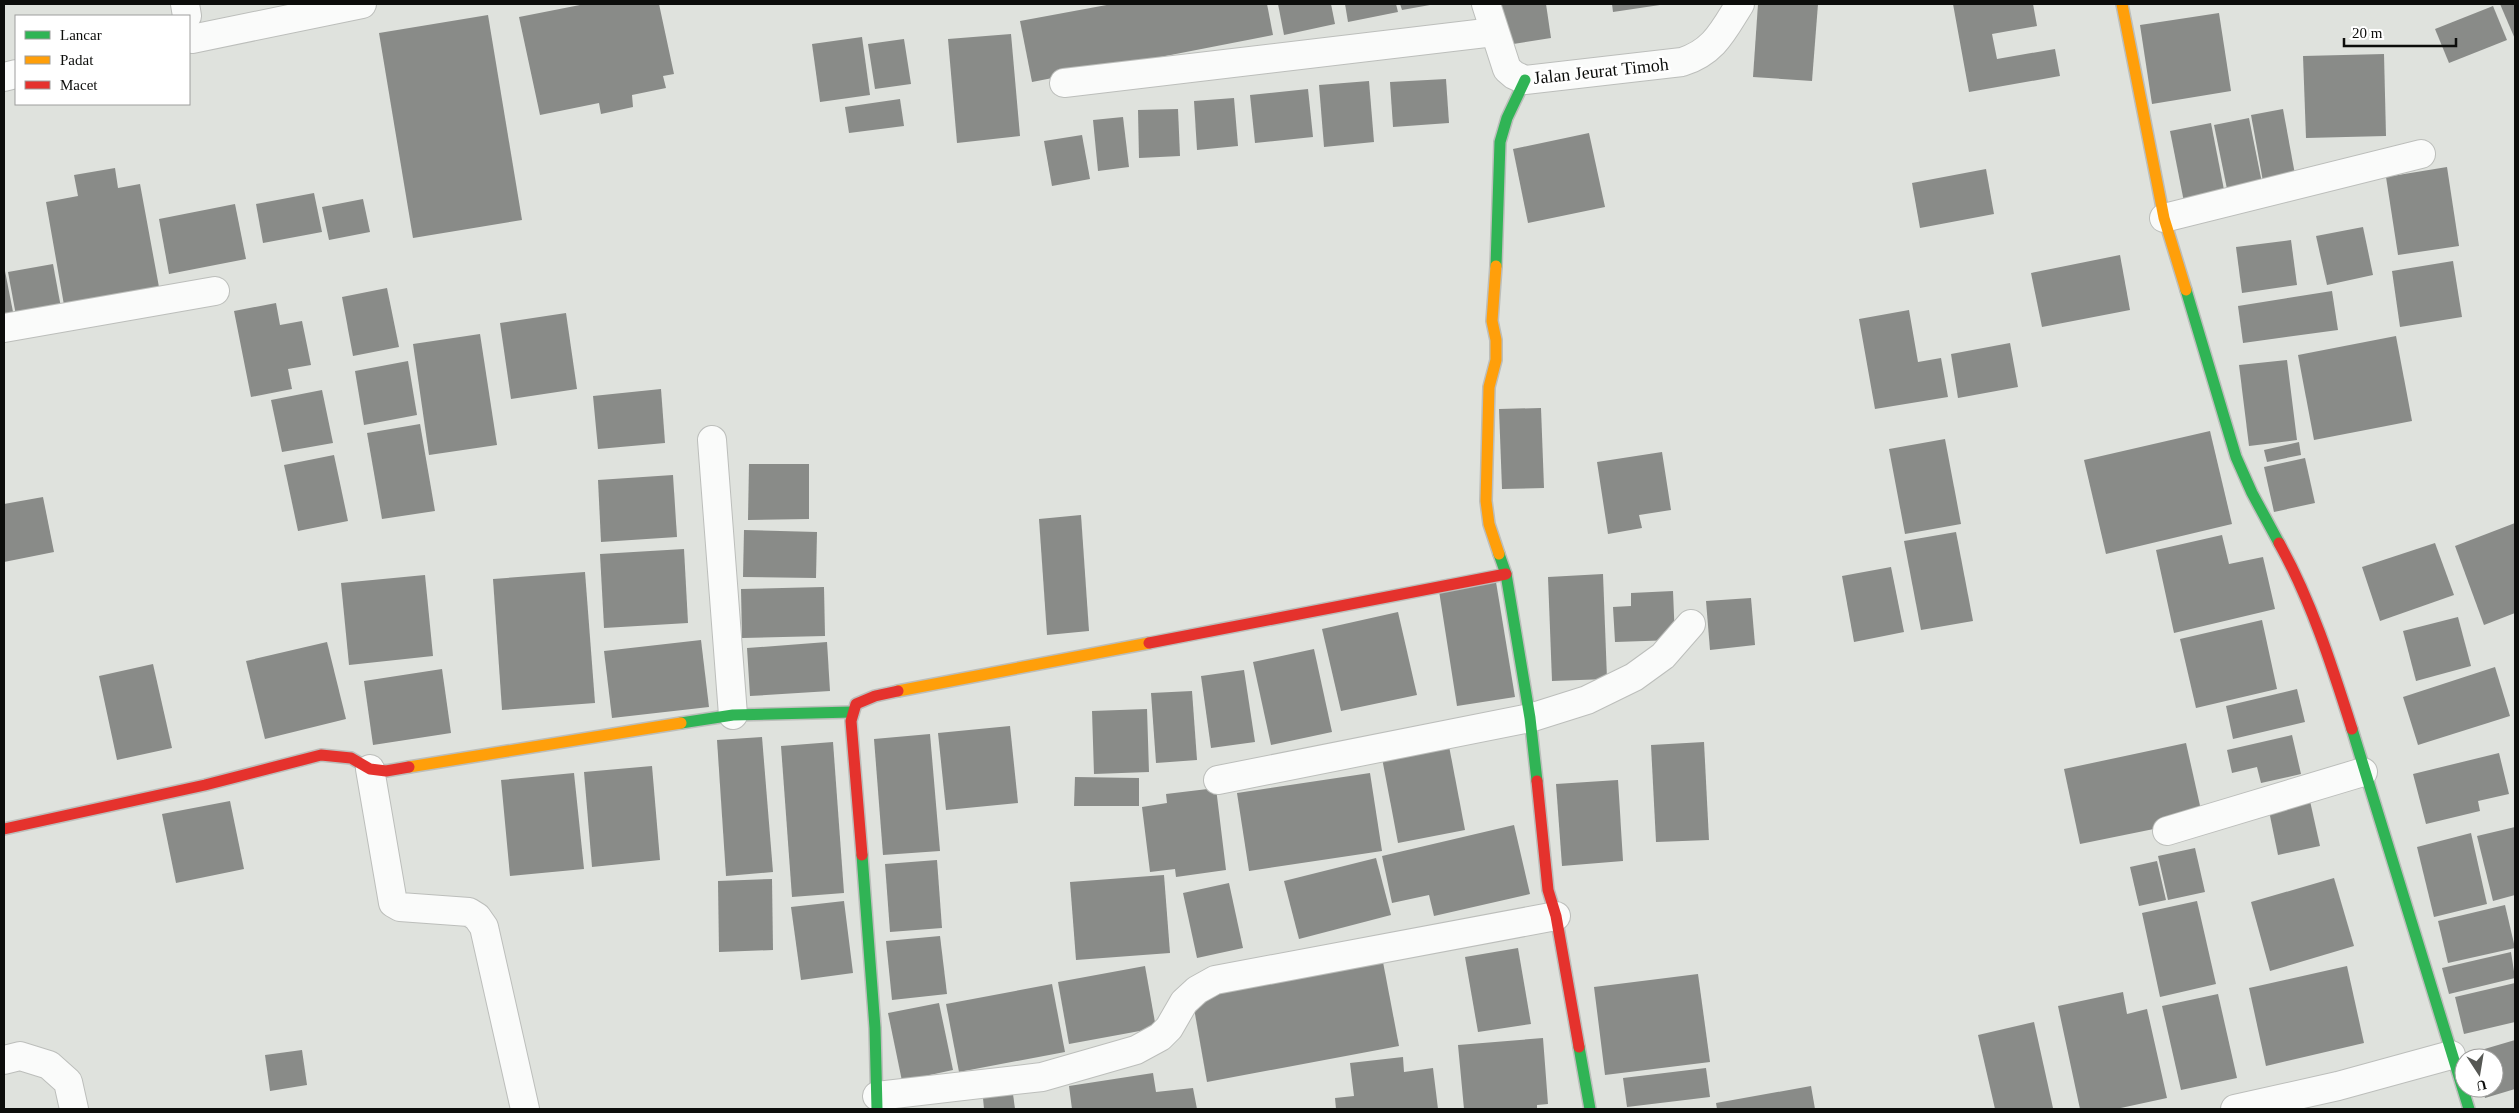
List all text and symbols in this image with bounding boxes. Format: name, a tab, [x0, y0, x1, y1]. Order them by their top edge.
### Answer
legend	[15, 15, 190, 105]
scale bar	[2344, 15, 2456, 47]
text: 20 m	[2352, 25, 2383, 41]
text: Lancar	[60, 27, 102, 43]
text: Padat	[60, 52, 94, 68]
street label: Jalan Jeurat Timoh	[1532, 54, 1670, 88]
text: Macet	[60, 77, 98, 93]
north arrow	[2454, 1048, 2504, 1098]
text: U	[2475, 1077, 2488, 1094]

